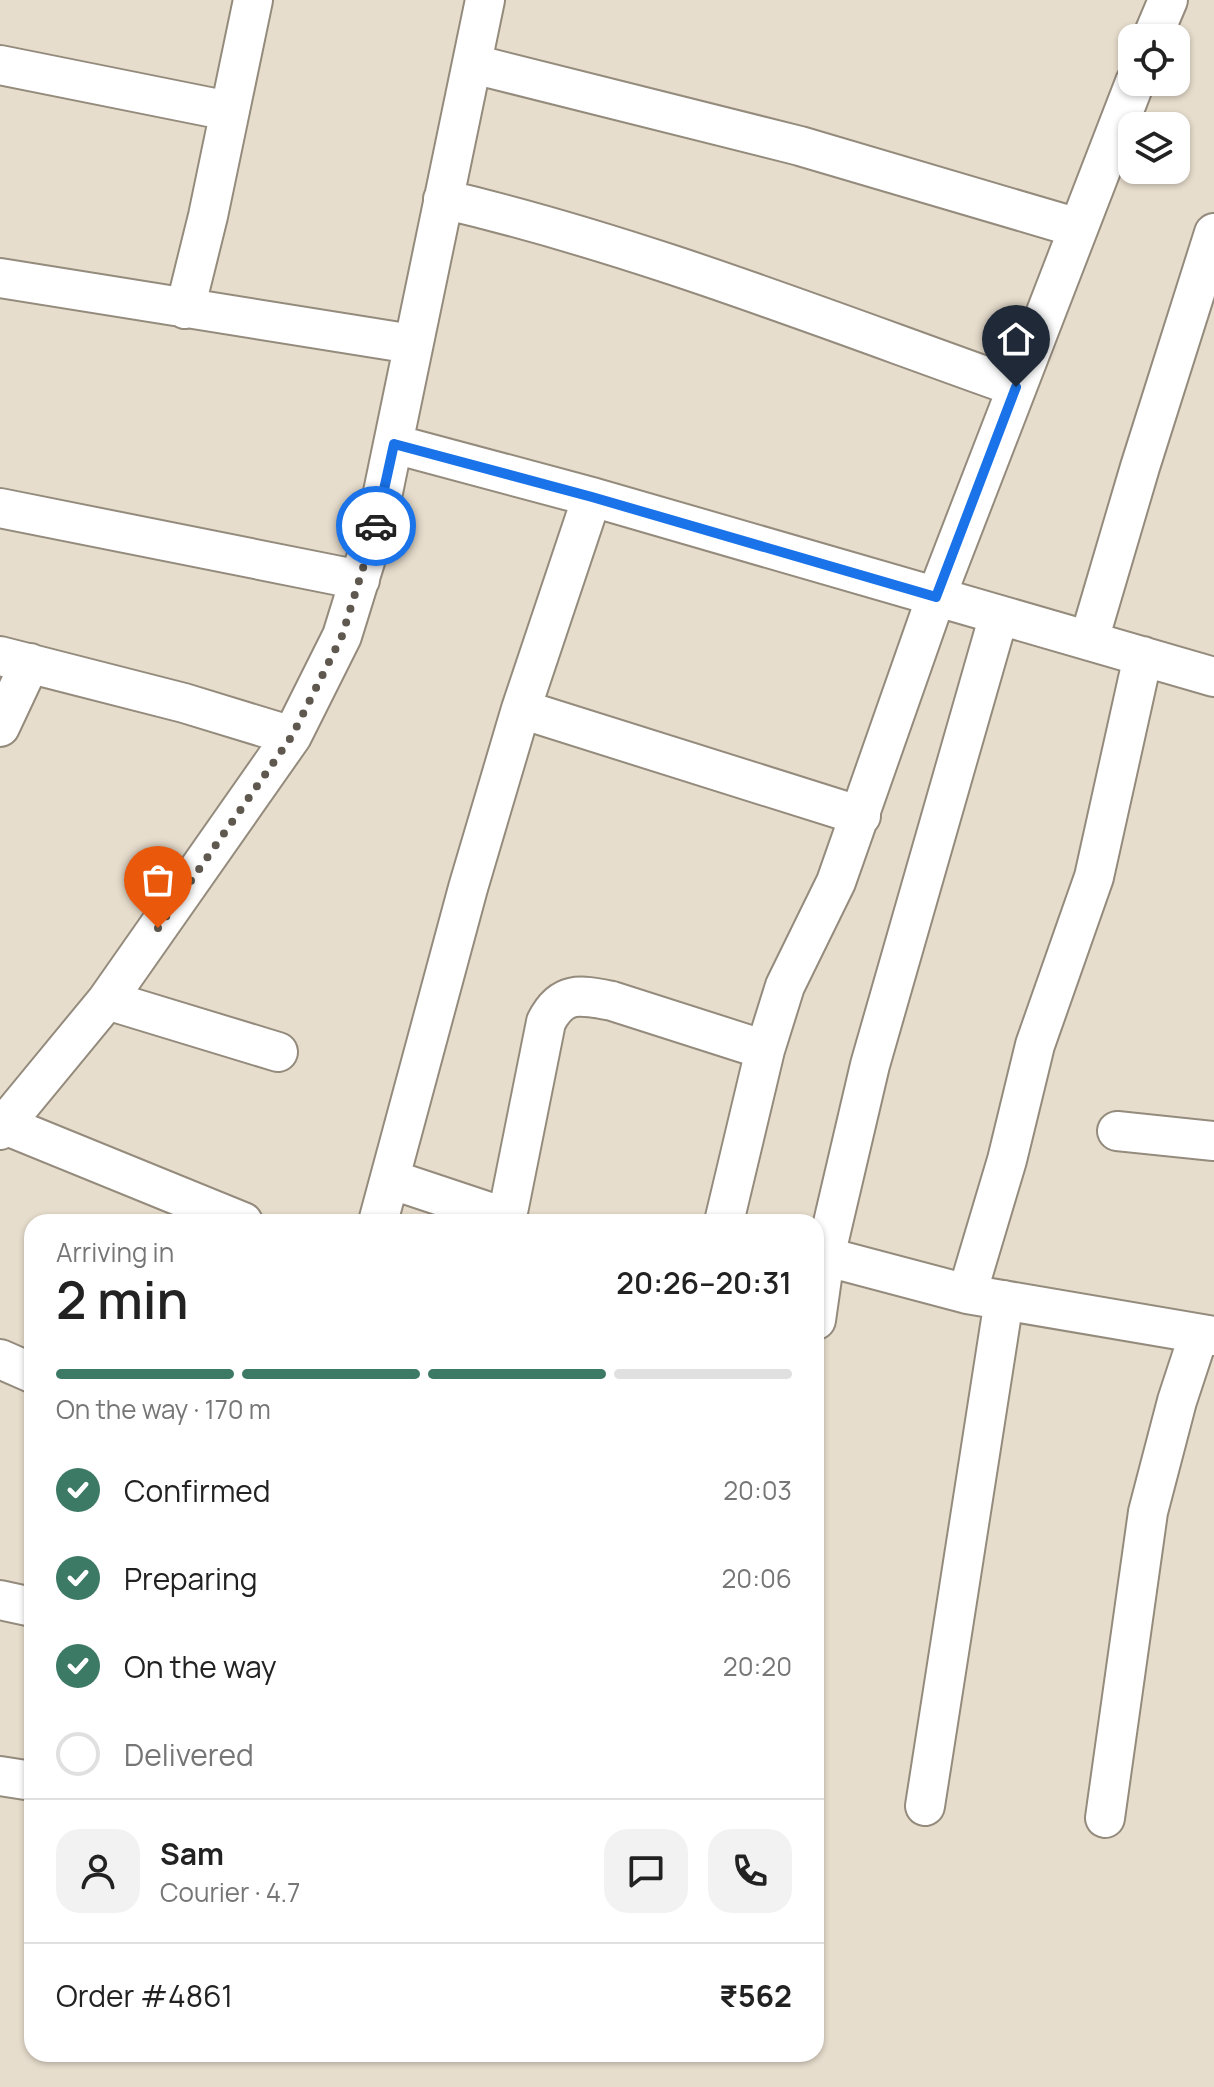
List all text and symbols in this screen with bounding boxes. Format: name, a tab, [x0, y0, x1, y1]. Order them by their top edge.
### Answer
map controls	[1118, 24, 1190, 184]
button: locate	[1118, 24, 1190, 96]
button: layers	[1118, 112, 1190, 184]
pin	[982, 305, 1050, 387]
icon: home	[994, 317, 1038, 361]
courier	[336, 486, 416, 566]
icon: car	[354, 504, 398, 548]
pin	[124, 846, 192, 928]
icon: bag	[136, 858, 180, 902]
text: Arriving in	[56, 1234, 174, 1270]
text: 20:26–20:31	[616, 1262, 792, 1303]
text: 2 min	[56, 1264, 189, 1335]
text: On the way · 170 m	[56, 1391, 271, 1427]
icon: check	[56, 1468, 100, 1512]
text: Confirmed	[124, 1470, 271, 1511]
text: 20:03	[723, 1472, 792, 1508]
icon: check	[56, 1556, 100, 1600]
text: Preparing	[124, 1558, 258, 1599]
text: 20:06	[722, 1560, 792, 1596]
icon: check	[56, 1644, 100, 1688]
text: On the way	[124, 1646, 277, 1687]
text: 20:20	[723, 1648, 792, 1684]
text: Delivered	[124, 1734, 254, 1775]
button: person	[56, 1829, 140, 1913]
button: chat	[604, 1829, 688, 1913]
button: phone	[708, 1829, 792, 1913]
text: Sam	[160, 1833, 224, 1874]
text: Courier · 4.7	[160, 1874, 300, 1910]
text: Order #4861	[56, 1975, 233, 2016]
text: ₹562	[719, 1975, 792, 2016]

